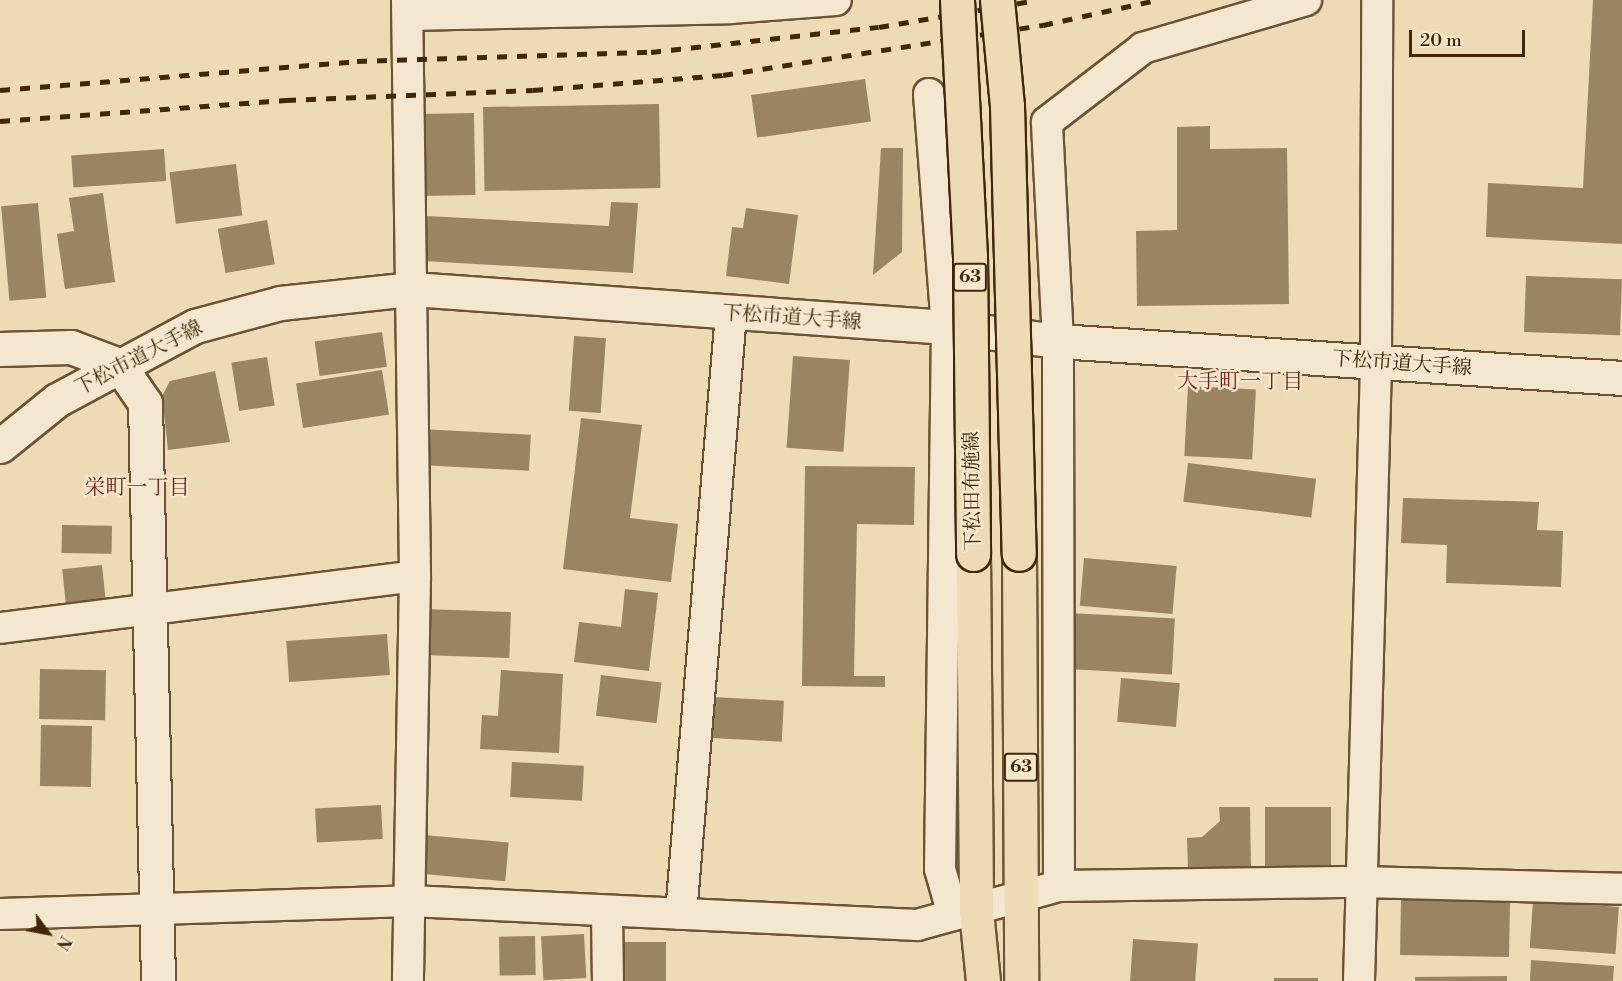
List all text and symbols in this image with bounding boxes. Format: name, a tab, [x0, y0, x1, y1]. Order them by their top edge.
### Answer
scale bar	[1412, 18, 1528, 56]
text: 20 m	[1420, 29, 1462, 52]
road number: 63	[952, 262, 988, 292]
street label: 下松市道大手線	[721, 301, 863, 335]
street label: 下松市道大手線	[71, 316, 207, 400]
street label: 下松市道大手線	[1331, 347, 1473, 381]
district label: 大手町一丁目	[1177, 369, 1303, 395]
street label: 下松田布施線	[960, 431, 986, 551]
district label: 栄町一丁目	[85, 475, 189, 501]
road number: 63	[1003, 752, 1039, 782]
north arrow	[18, 903, 78, 963]
text: N	[51, 932, 75, 953]

